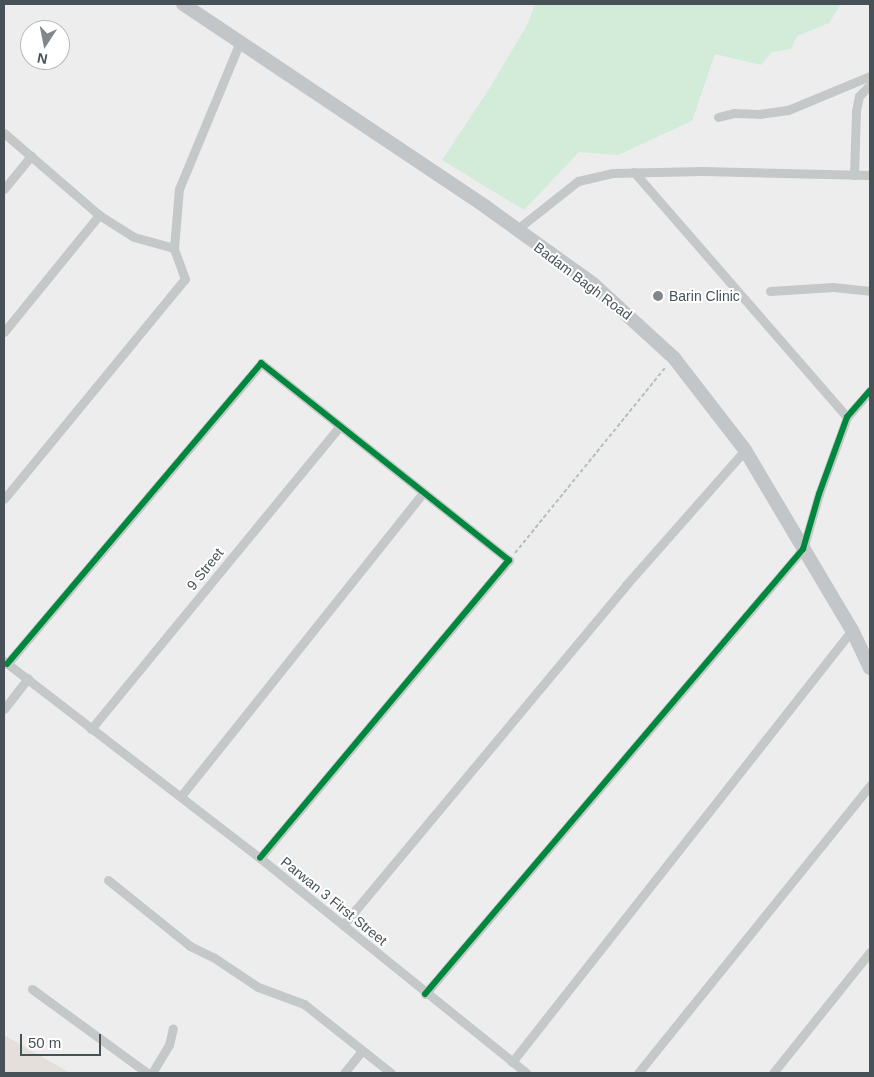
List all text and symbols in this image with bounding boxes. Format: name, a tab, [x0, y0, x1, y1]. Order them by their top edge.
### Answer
north arrow	[20, 20, 70, 70]
text: N	[36, 50, 49, 68]
street label: Badam Bagh Road	[531, 239, 635, 323]
place label: Barin Clinic	[669, 288, 740, 304]
marker: Barin Clinic	[651, 289, 665, 303]
street label: 9 Street	[183, 545, 227, 593]
street label: Parwan 3 First Street	[278, 853, 390, 949]
scale bar	[22, 1024, 104, 1056]
text: 50 m	[28, 1034, 61, 1051]

